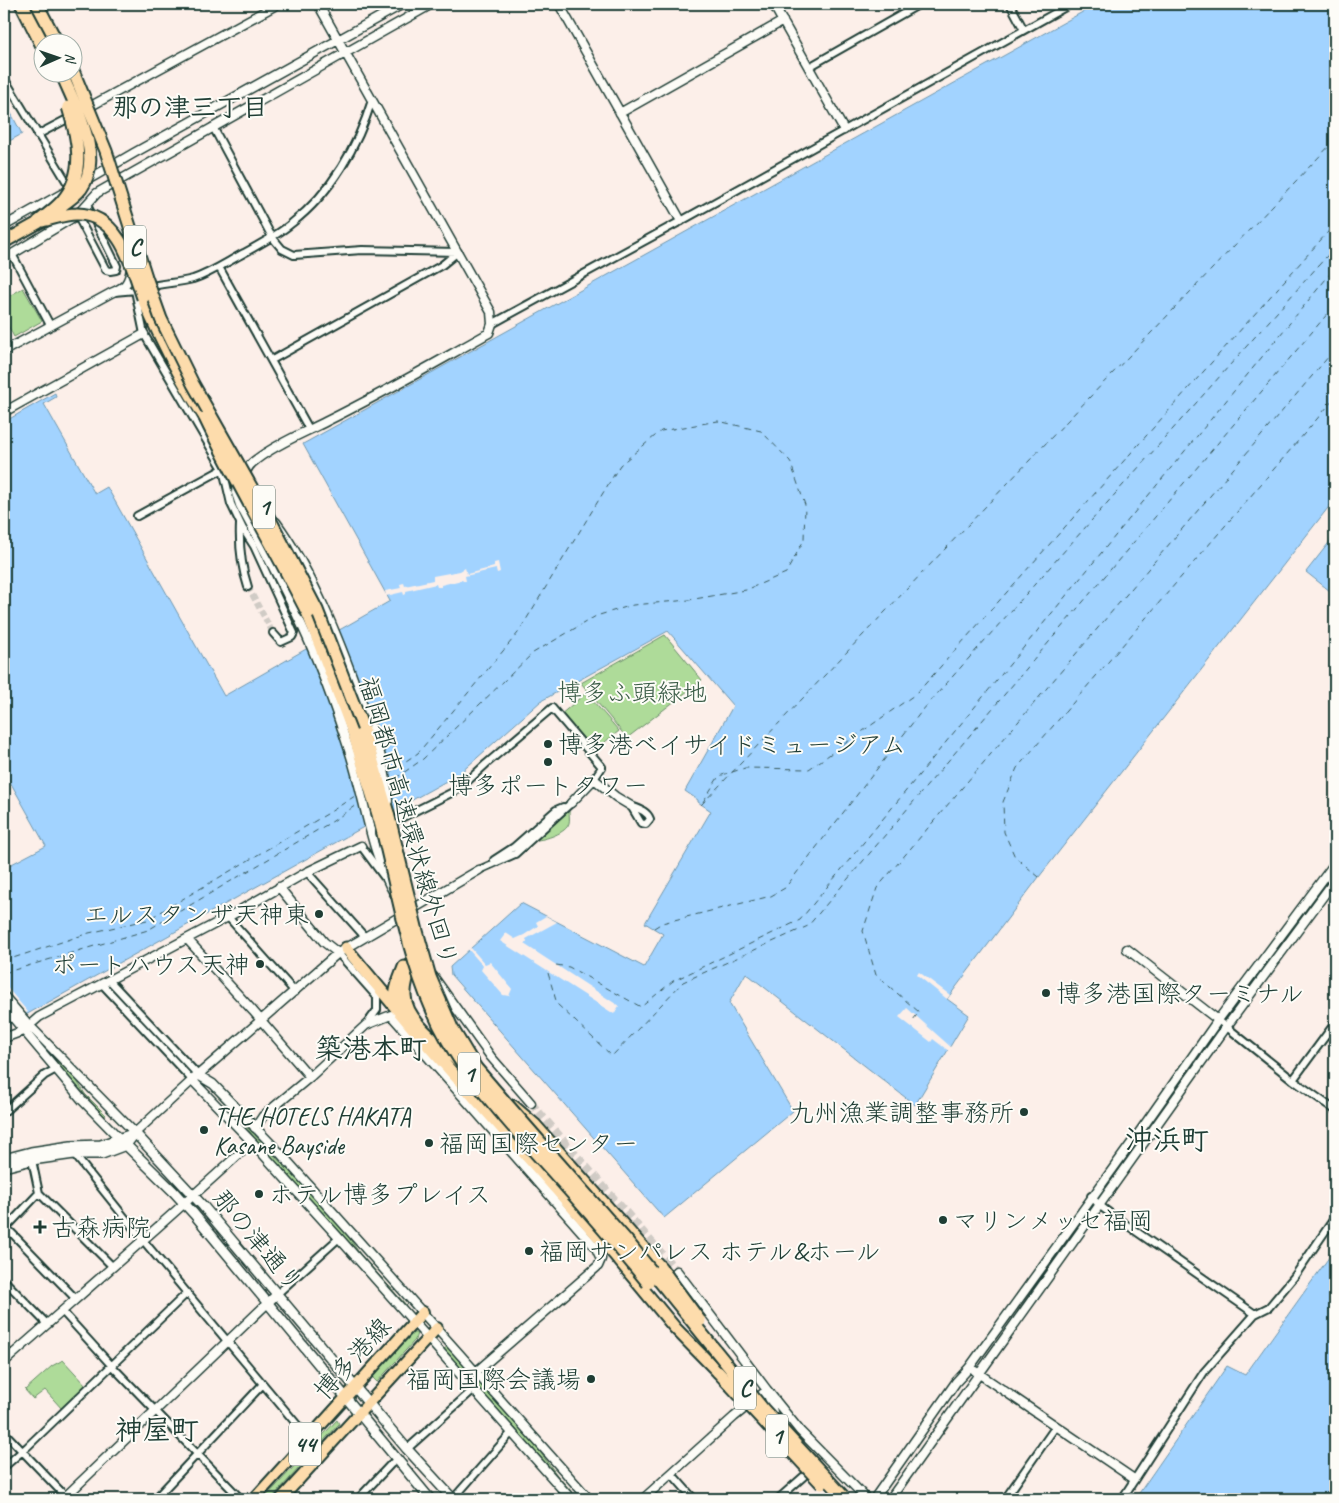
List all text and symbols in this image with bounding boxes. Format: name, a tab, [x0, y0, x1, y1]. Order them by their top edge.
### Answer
north arrow	[32, 32, 82, 82]
text: N	[62, 53, 79, 65]
district label: 那の津三丁目	[112, 91, 268, 124]
road number: C	[124, 226, 146, 268]
road number: 1	[253, 486, 275, 528]
street label: 福岡都市高速環状線外回り	[351, 673, 465, 970]
park label: 博多ふ頭緑地	[557, 677, 707, 709]
place label: 博多港ベイサイドミュージアム	[558, 729, 906, 761]
marker: 博多港ベイサイドミュージアム	[542, 738, 554, 750]
marker: 博多ポートタワー	[542, 756, 554, 768]
place label: 博多ポートタワー	[448, 770, 648, 802]
place label: エルスタンザ天神東	[83, 899, 309, 931]
marker: エルスタンザ天神東	[313, 908, 325, 920]
place label: ポートハウス天神	[51, 949, 250, 981]
marker: ポートハウス天神	[254, 958, 266, 970]
place label: 博多港国際ターミナル	[1056, 978, 1304, 1010]
marker: 博多港国際ターミナル	[1040, 987, 1052, 999]
district label: 築港本町	[315, 1031, 427, 1066]
road number: 1	[458, 1052, 480, 1096]
place label: 九州漁業調整事務所	[789, 1097, 1014, 1129]
place label: THE HOTELS HAKATA Kasane Bayside	[214, 1101, 411, 1162]
marker: 九州漁業調整事務所	[1018, 1106, 1030, 1118]
district label: 沖浜町	[1125, 1122, 1209, 1157]
marker: THE HOTELS HAKATA Kasane Bayside	[198, 1124, 210, 1136]
place label: 福岡国際センター	[439, 1128, 638, 1160]
marker: 福岡国際センター	[423, 1137, 435, 1149]
place label: ホテル博多プレイス	[269, 1179, 491, 1211]
street label: 那の津通り	[205, 1182, 310, 1299]
marker: ホテル博多プレイス	[253, 1188, 265, 1200]
place label: マリンメッセ福岡	[953, 1205, 1153, 1237]
place label: 古森病院	[51, 1212, 151, 1244]
marker: マリンメッセ福岡	[937, 1214, 949, 1226]
marker: 古森病院	[33, 1220, 47, 1234]
place label: 福岡サンパレス ホテル&ホール	[539, 1236, 881, 1268]
marker: 福岡サンパレス ホテル&ホール	[523, 1245, 535, 1257]
street label: 博多港線	[307, 1311, 398, 1407]
place label: 福岡国際会議場	[406, 1364, 581, 1396]
road number: C	[734, 1366, 756, 1410]
marker: 福岡国際会議場	[585, 1373, 597, 1385]
district label: 神屋町	[115, 1412, 199, 1447]
road number: 1	[766, 1414, 788, 1458]
road number: 44	[289, 1422, 321, 1466]

